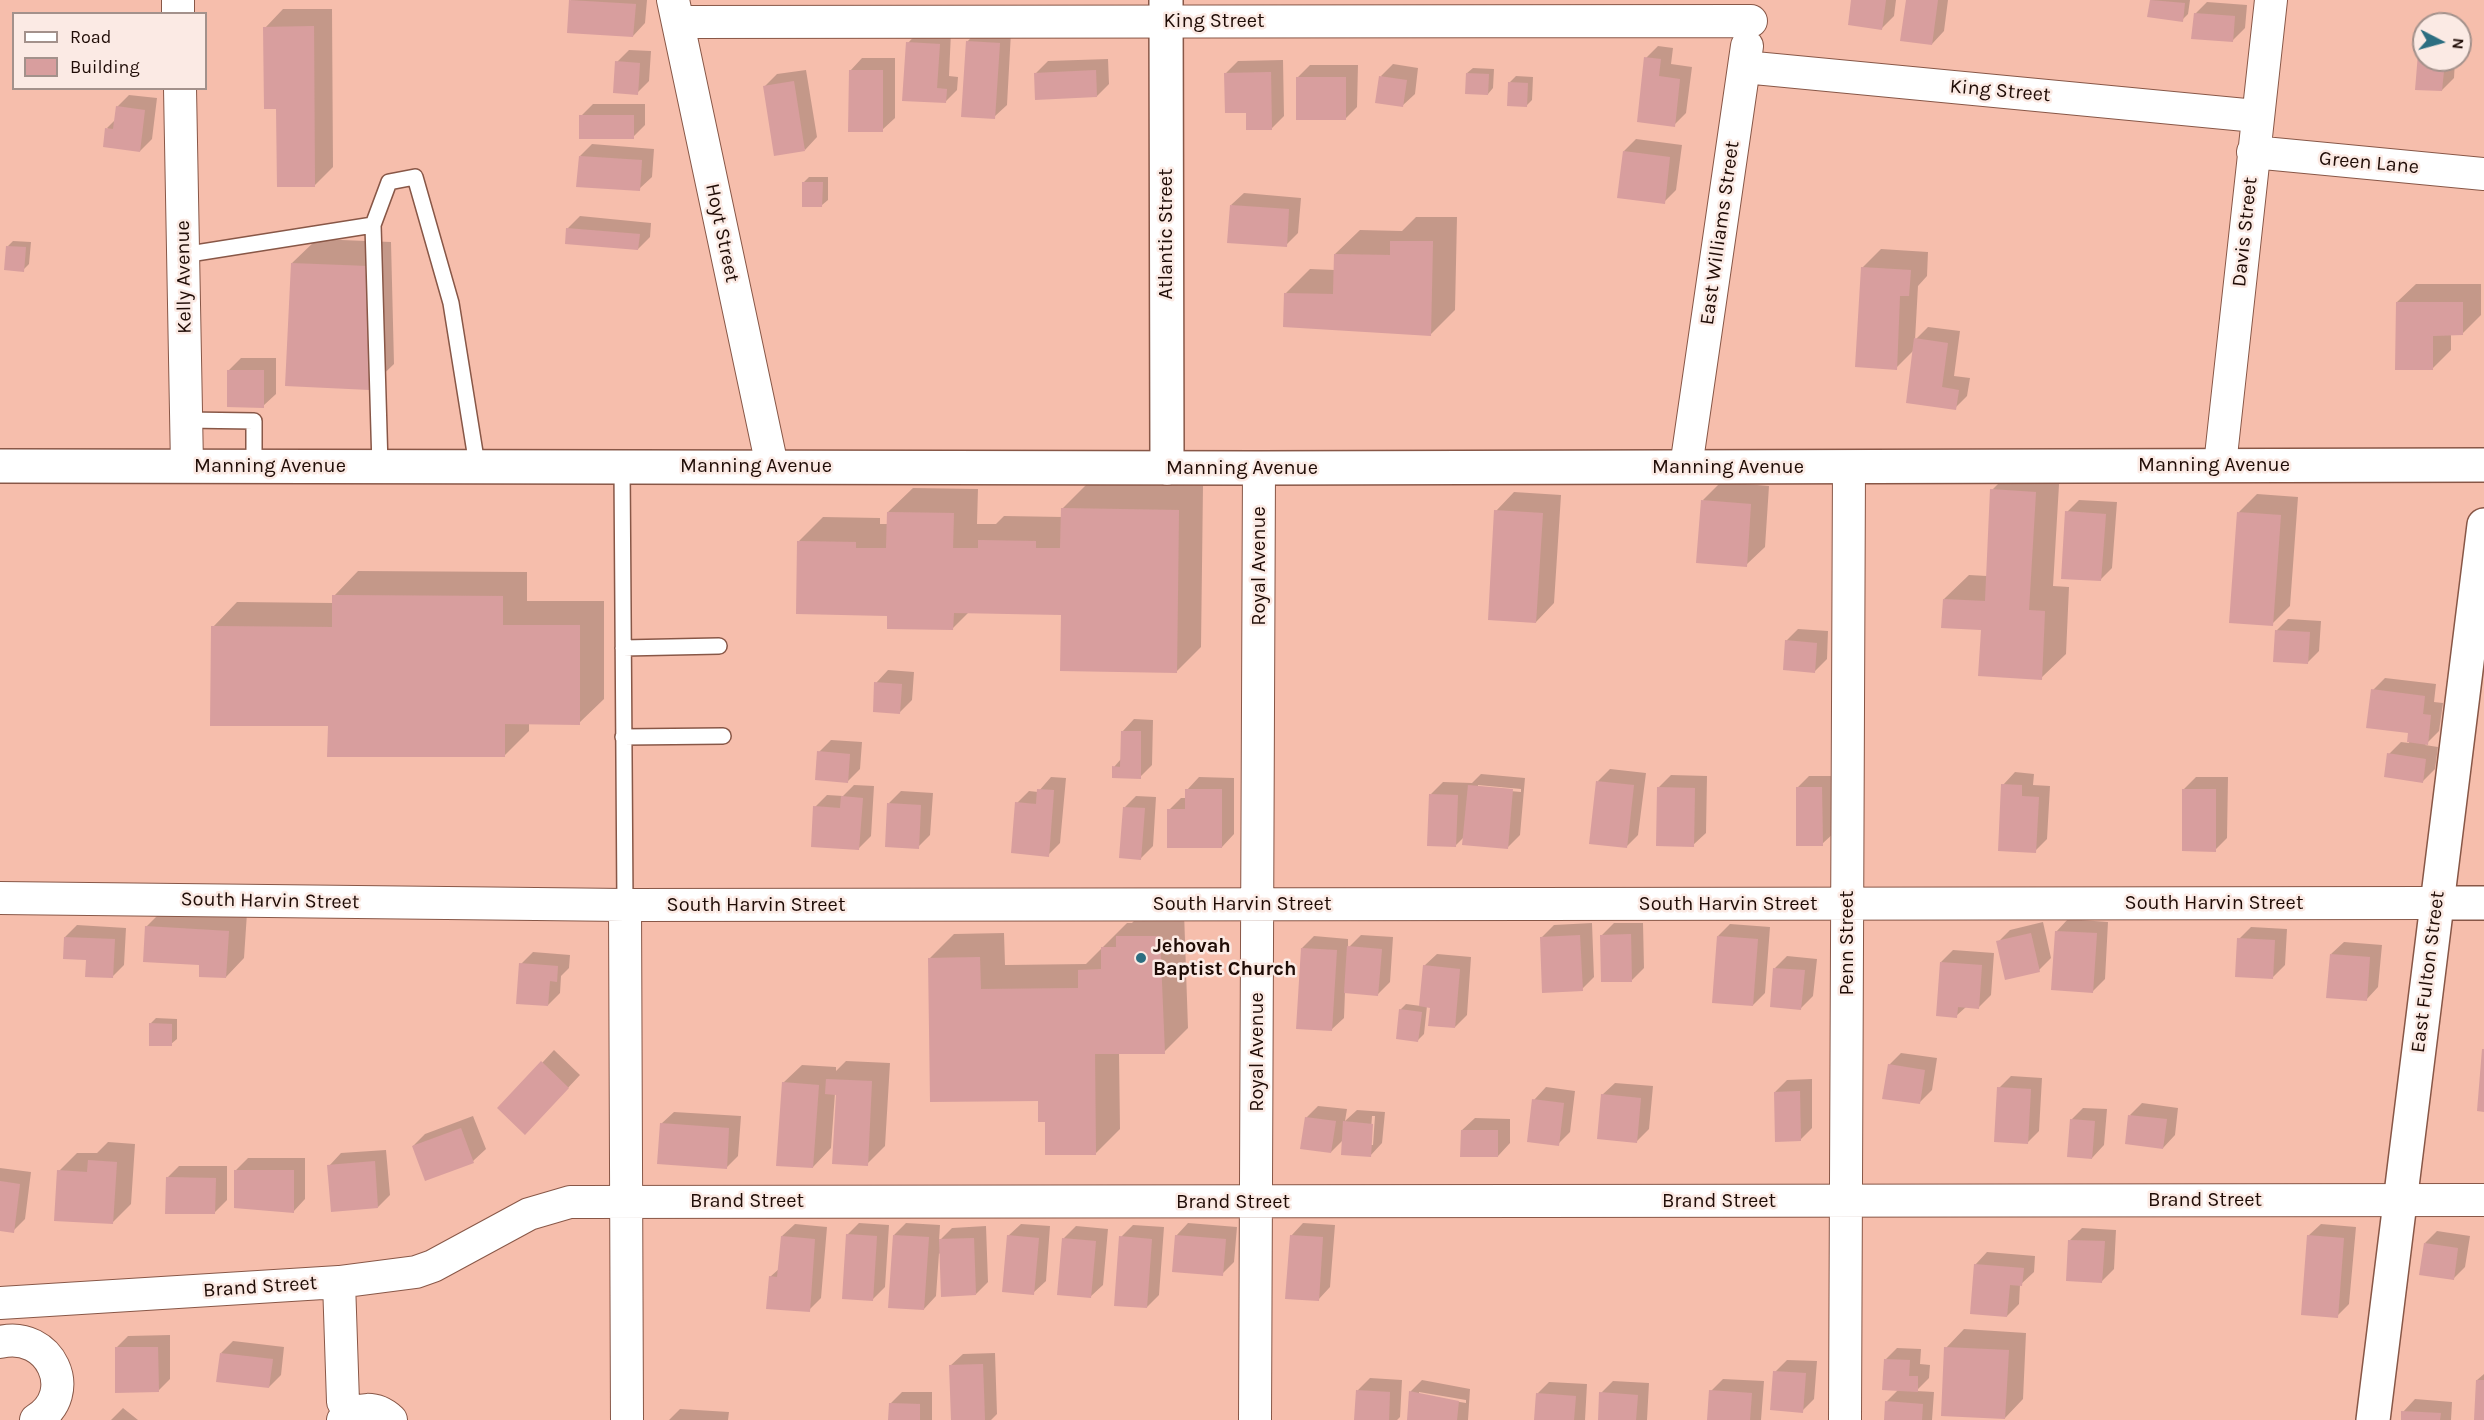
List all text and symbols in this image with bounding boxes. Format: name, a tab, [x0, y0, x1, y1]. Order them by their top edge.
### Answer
street label: King Street	[1163, 9, 1265, 33]
legend	[12, 12, 207, 90]
north arrow	[2412, 12, 2472, 72]
text: Road	[70, 26, 111, 48]
text: N	[2448, 37, 2468, 50]
text: Building	[70, 56, 140, 78]
street label: King Street	[1949, 75, 2051, 107]
street label: East Williams Street	[1695, 139, 1745, 327]
street label: Green Lane	[2318, 147, 2420, 179]
street label: Atlantic Street	[1154, 168, 1178, 300]
street label: Davis Street	[2227, 176, 2263, 288]
street label: Hoyt Street	[700, 181, 744, 285]
street label: Kelly Avenue	[171, 220, 197, 334]
street label: Manning Avenue	[2138, 453, 2290, 477]
street label: Manning Avenue	[194, 454, 346, 478]
street label: Manning Avenue	[680, 454, 832, 478]
street label: Manning Avenue	[1652, 455, 1804, 479]
street label: Manning Avenue	[1166, 456, 1318, 480]
street label: Royal Avenue	[1247, 506, 1271, 626]
street label: South Harvin Street	[180, 887, 360, 915]
street label: Penn Street	[1835, 890, 1859, 996]
street label: East Fulton Street	[2406, 890, 2450, 1054]
street label: South Harvin Street	[2125, 891, 2303, 915]
street label: South Harvin Street	[1153, 892, 1331, 916]
street label: South Harvin Street	[1639, 892, 1817, 916]
street label: South Harvin Street	[667, 893, 845, 917]
place label: Jehovah Baptist Church	[1153, 934, 1296, 981]
marker: Jehovah Baptist Church	[1134, 951, 1148, 965]
street label: Royal Avenue	[1245, 992, 1269, 1112]
street label: Brand Street	[2148, 1188, 2262, 1212]
street label: Brand Street	[690, 1189, 804, 1213]
street label: Brand Street	[1662, 1189, 1776, 1213]
street label: Brand Street	[1176, 1190, 1290, 1214]
street label: Brand Street	[202, 1271, 318, 1303]

